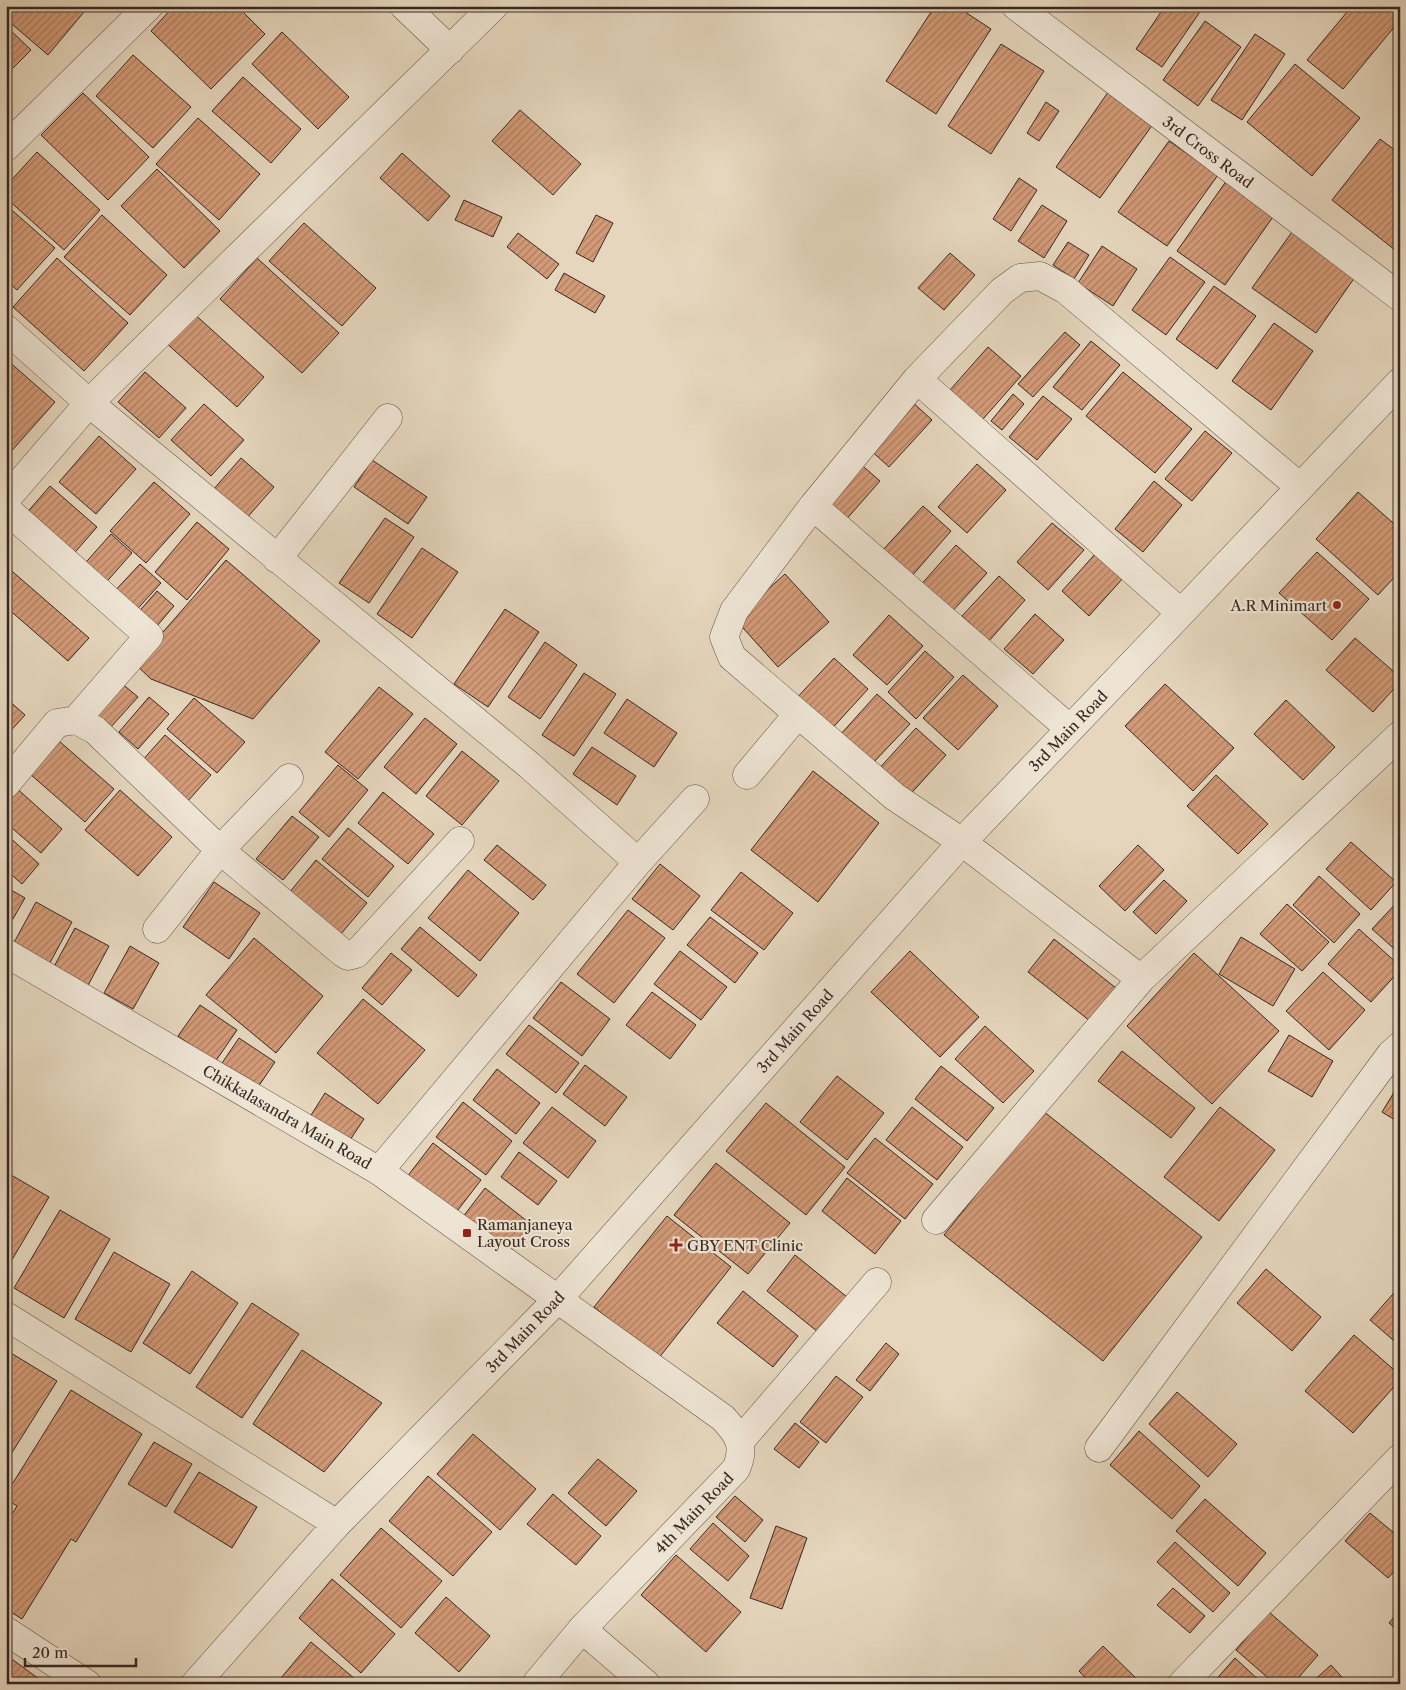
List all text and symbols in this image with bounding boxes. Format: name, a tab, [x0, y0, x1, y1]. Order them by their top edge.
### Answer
street label: 3rd Cross Road	[1159, 112, 1257, 192]
place label: A.R Minimart	[1229, 596, 1328, 615]
marker: A.R Minimart	[1331, 599, 1343, 611]
street label: 3rd Main Road	[1025, 686, 1111, 776]
street label: 3rd Main Road	[753, 985, 837, 1077]
street label: Chikkalasandra Main Road	[199, 1061, 375, 1173]
place label: Ramanjaneya Layout Cross	[477, 1215, 573, 1251]
marker: Ramanjaneya Layout Cross	[461, 1227, 473, 1239]
place label: GBY ENT Clinic	[687, 1236, 803, 1255]
marker: GBY ENT Clinic	[669, 1238, 683, 1252]
street label: 3rd Main Road	[482, 1287, 568, 1377]
street label: 4th Main Road	[651, 1469, 737, 1557]
scale bar	[25, 1635, 136, 1667]
text: 20 m	[32, 1643, 68, 1662]

